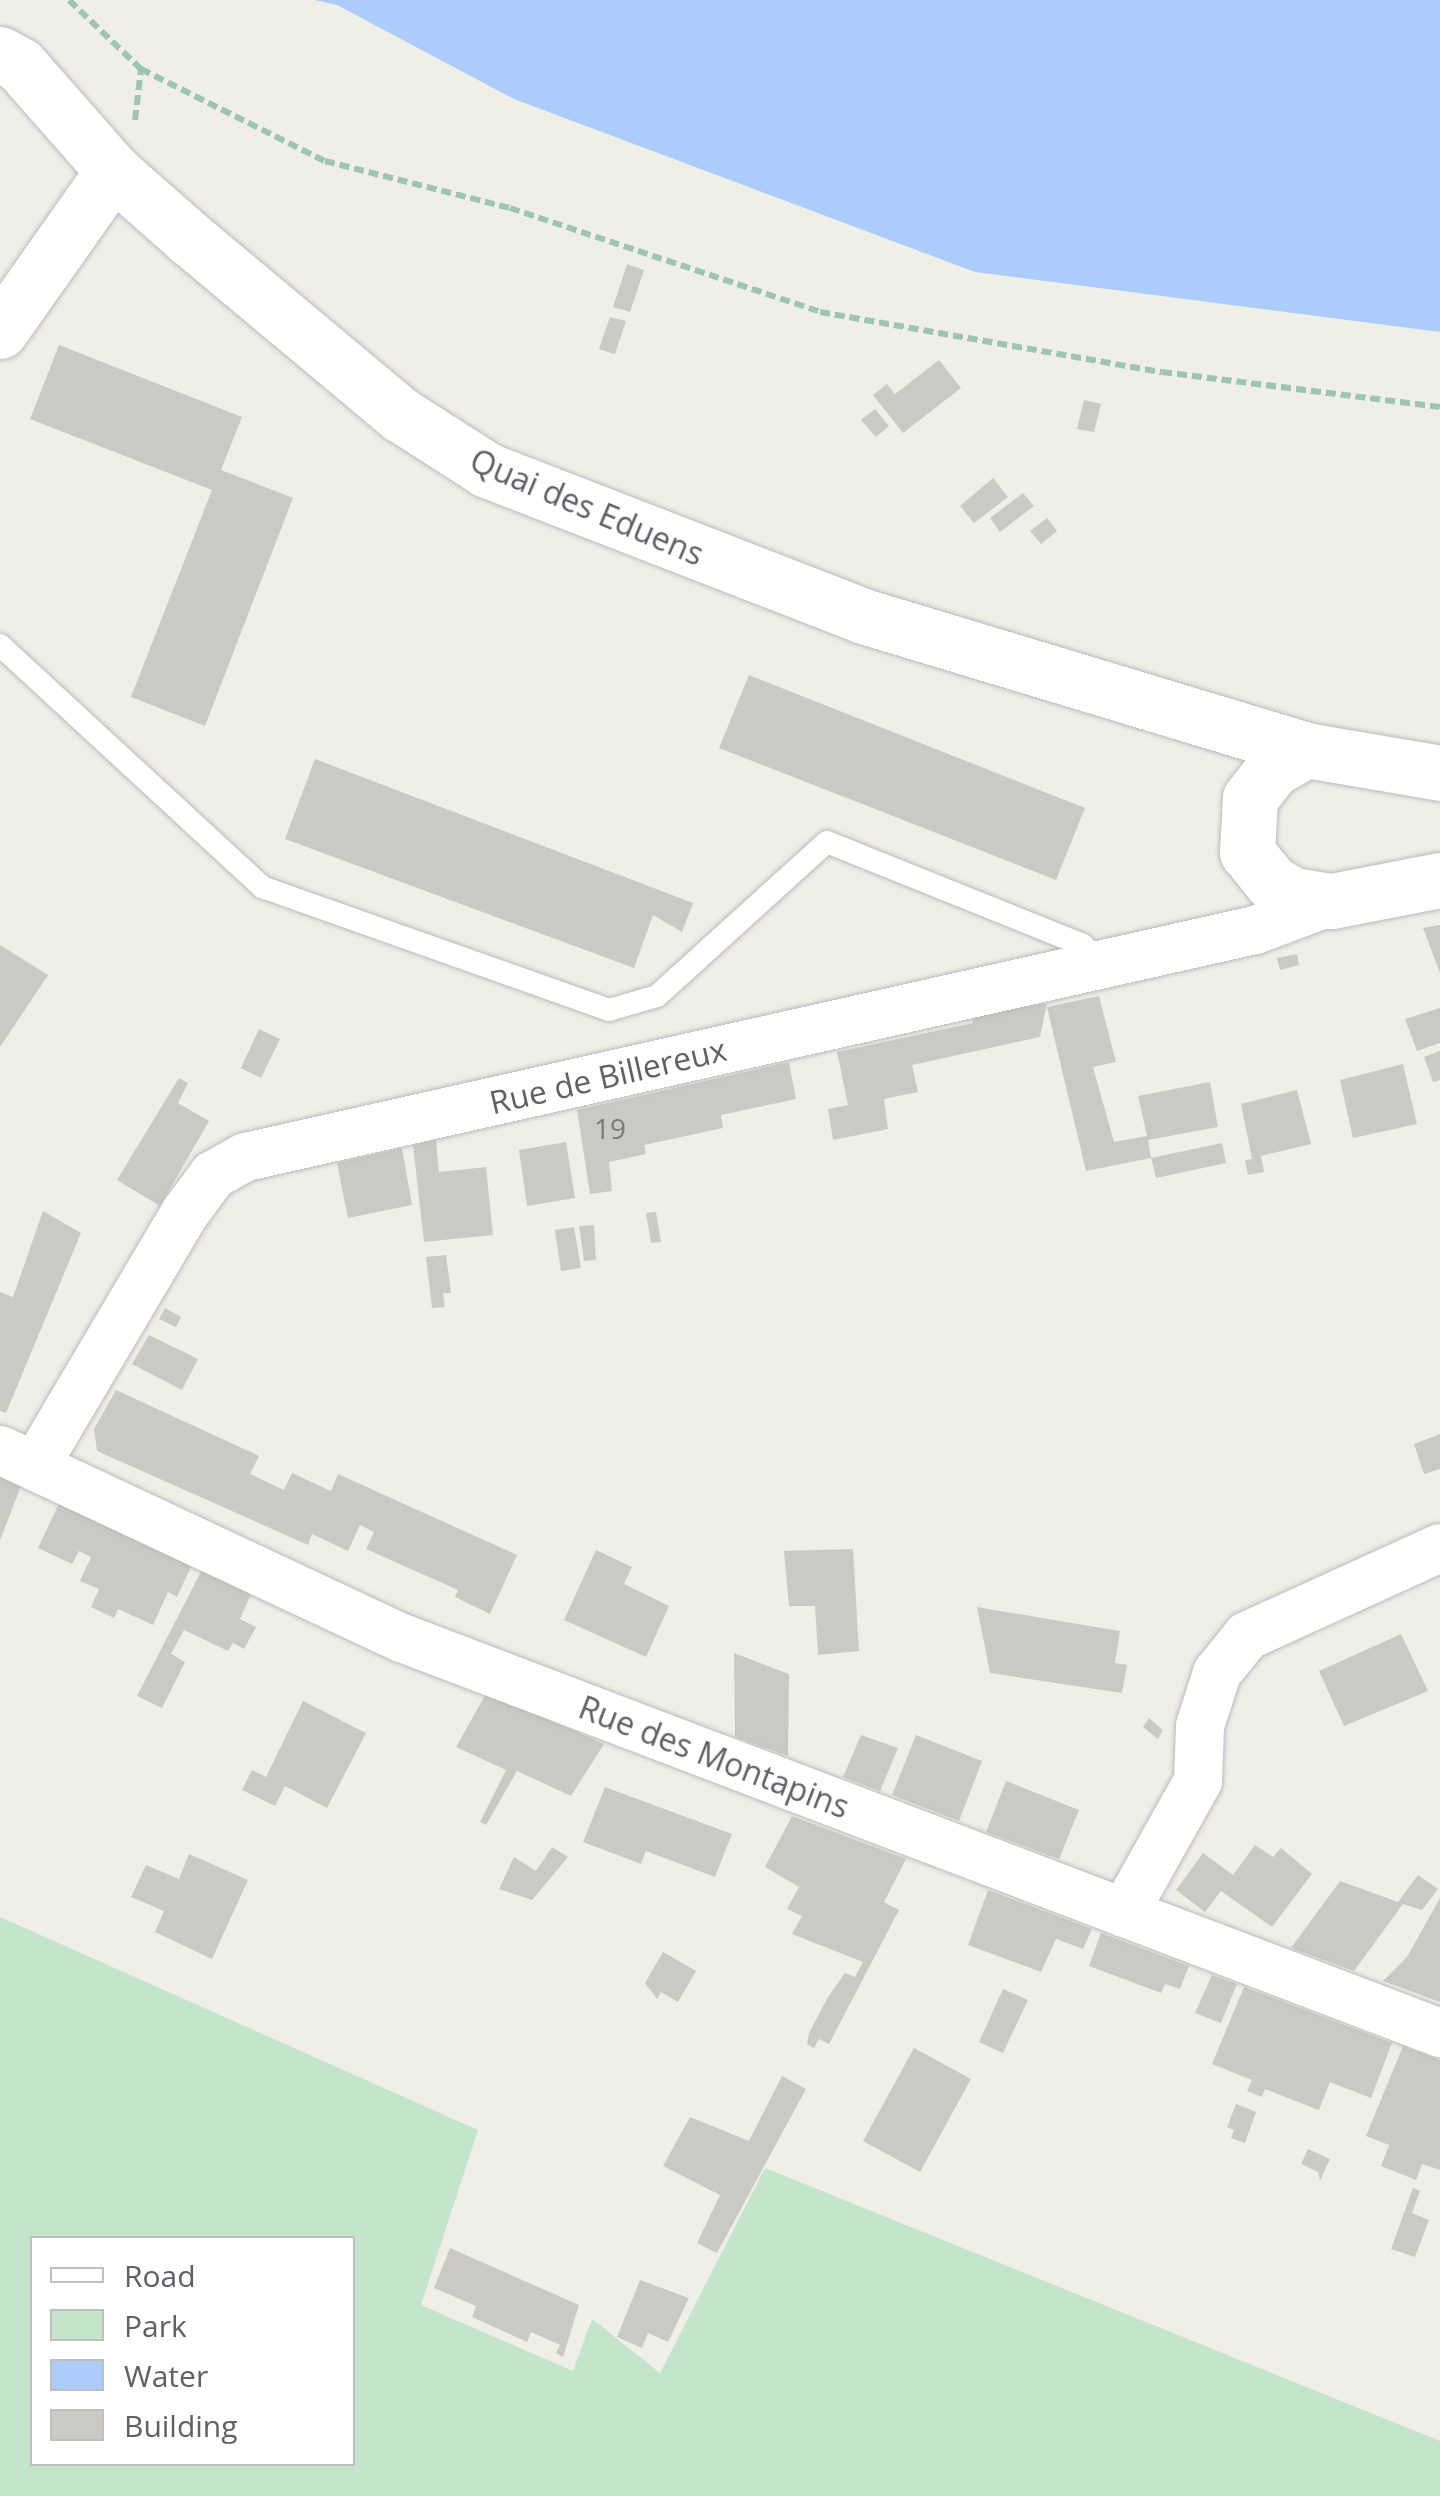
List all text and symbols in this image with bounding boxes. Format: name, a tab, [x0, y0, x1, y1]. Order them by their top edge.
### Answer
street label: Quai des Eduens	[465, 441, 709, 573]
street label: Rue de Billereux	[486, 1030, 730, 1122]
house number: 19	[594, 1111, 626, 1145]
street label: Rue des Montapins	[574, 1688, 854, 1826]
legend	[30, 2236, 355, 2466]
text: Road	[124, 2255, 196, 2296]
text: Park	[124, 2305, 187, 2346]
text: Water	[124, 2355, 208, 2396]
text: Building	[124, 2405, 238, 2446]

